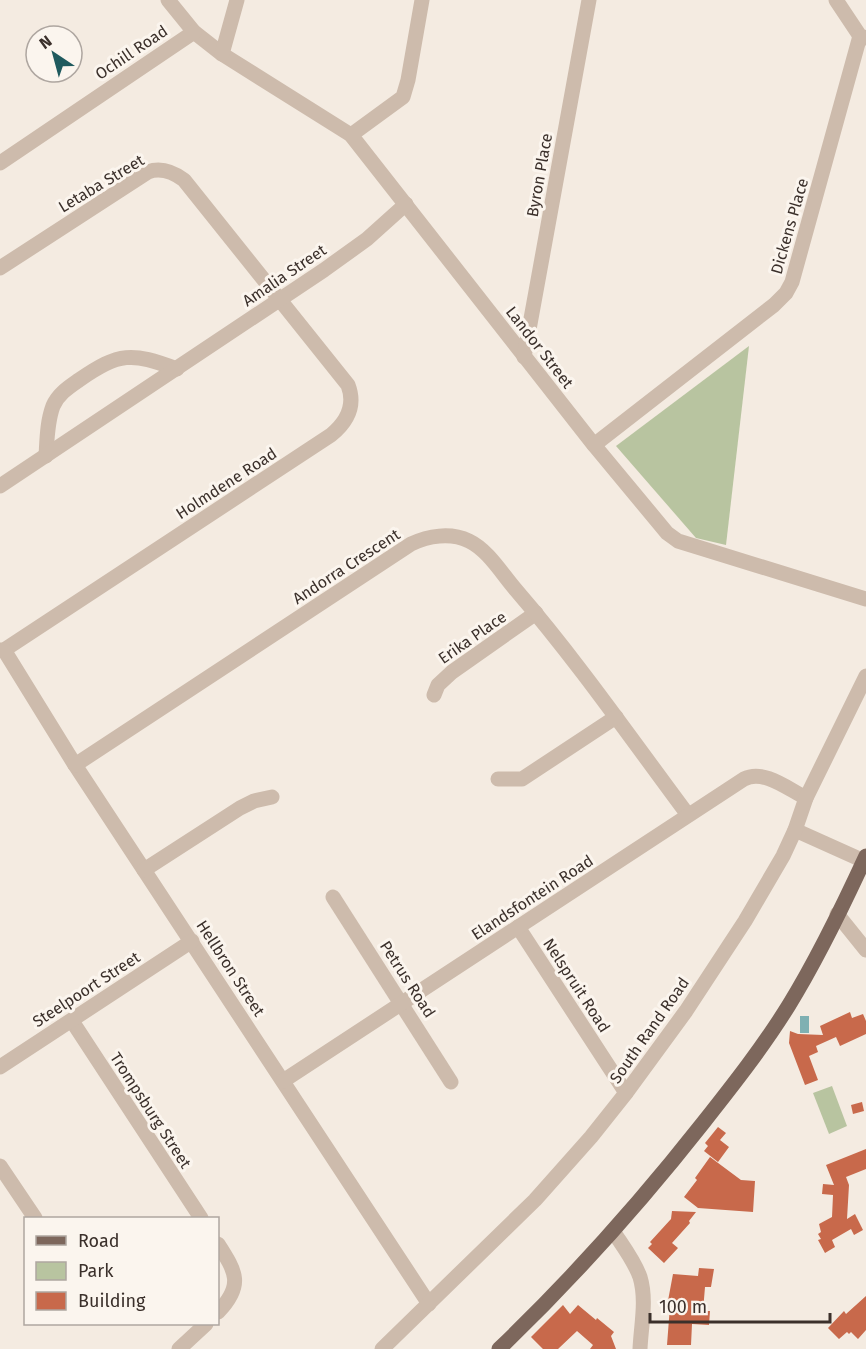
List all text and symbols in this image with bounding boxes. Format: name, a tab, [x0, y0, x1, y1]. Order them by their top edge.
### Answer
street label: Ochill Road	[92, 21, 171, 84]
north arrow	[24, 24, 84, 84]
text: N	[36, 31, 55, 53]
street label: Byron Place	[523, 132, 556, 218]
street label: Letaba Street	[55, 150, 148, 216]
street label: Dickens Place	[767, 176, 812, 276]
street label: Amalia Street	[239, 240, 330, 310]
street label: Landor Street	[502, 303, 578, 392]
street label: Holmdene Road	[172, 444, 280, 523]
street label: Andorra Crescent	[289, 525, 404, 608]
street label: Erika Place	[435, 607, 510, 668]
street label: Elandsfontein Road	[468, 851, 597, 944]
street label: Hellbron Street	[193, 917, 269, 1020]
street label: Nelspruit Road	[539, 935, 614, 1036]
street label: Petrus Road	[376, 937, 439, 1021]
street label: Steelpoort Street	[29, 948, 144, 1031]
street label: South Rand Road	[606, 974, 693, 1087]
street label: Trompsburg Street	[106, 1049, 195, 1172]
legend	[24, 1217, 219, 1325]
text: Road	[78, 1230, 120, 1252]
text: Park	[78, 1260, 114, 1282]
scale bar	[650, 1286, 830, 1324]
text: Building	[78, 1290, 146, 1312]
text: 100 m	[659, 1296, 707, 1318]

